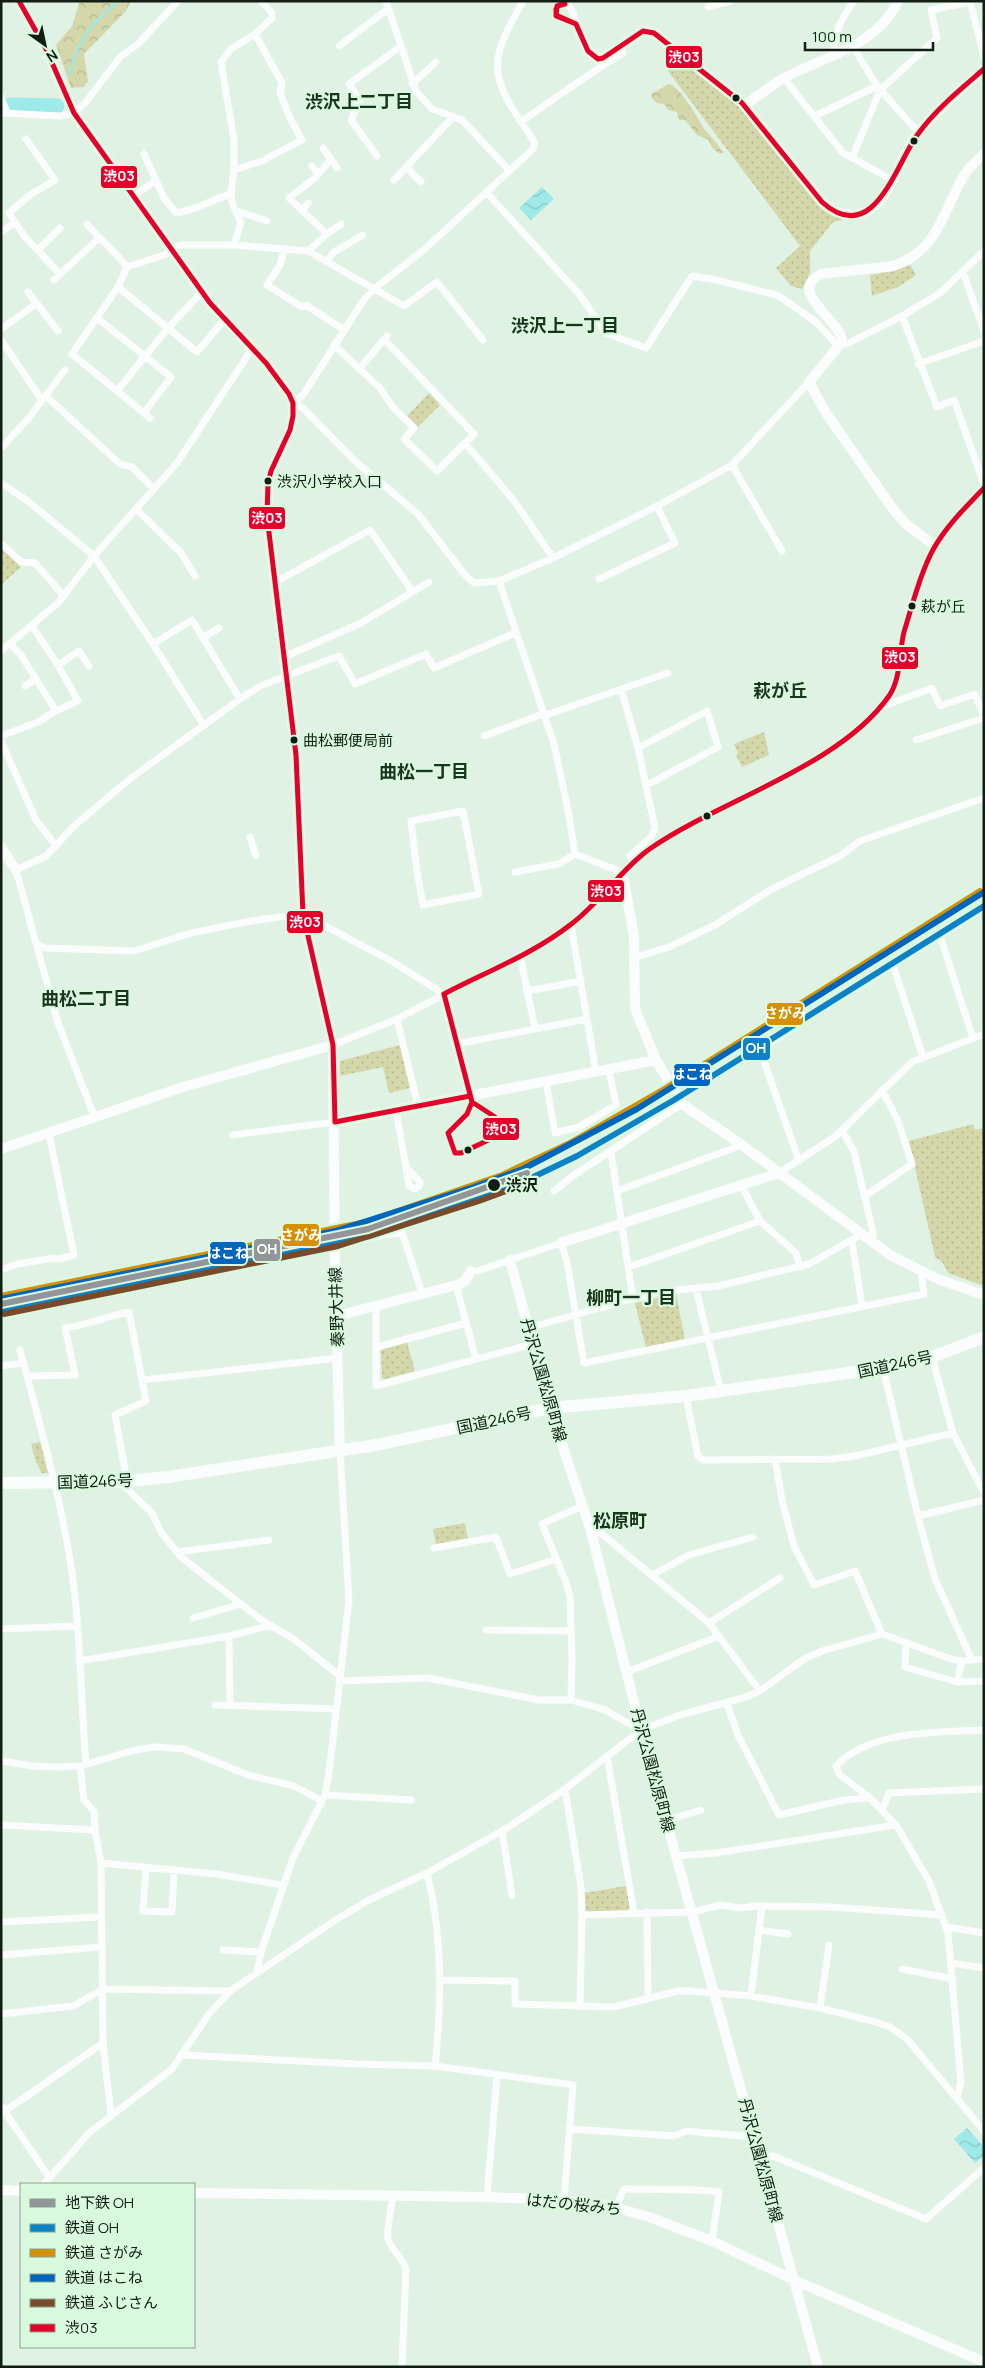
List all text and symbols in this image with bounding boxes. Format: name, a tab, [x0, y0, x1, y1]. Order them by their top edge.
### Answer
north arrow	[20, 20, 70, 70]
scale bar	[805, 20, 932, 52]
text: 100 m	[812, 26, 852, 47]
line badge: 渋03	[665, 45, 703, 69]
text: N	[43, 46, 62, 67]
text: 渋03	[668, 47, 700, 66]
district label: 渋沢上二丁目	[305, 89, 413, 113]
unlabelled marker	[731, 93, 741, 103]
unlabelled marker	[909, 136, 919, 146]
line badge: 渋03	[100, 165, 138, 189]
text: 渋03	[103, 166, 135, 185]
district label: 渋沢上一丁目	[511, 313, 619, 337]
place label: 渋沢小学校入口	[277, 471, 382, 492]
marker: 渋沢小学校入口	[263, 476, 273, 486]
line badge: 渋03	[248, 506, 286, 530]
text: 渋03	[251, 508, 283, 527]
place label: 萩が丘	[921, 596, 966, 617]
marker: 萩が丘	[907, 601, 917, 611]
line badge: 渋03	[881, 646, 919, 670]
text: 渋03	[884, 647, 916, 666]
district label: 萩が丘	[753, 678, 807, 702]
place label: 曲松郵便局前	[303, 730, 393, 751]
marker: 曲松郵便局前	[289, 735, 299, 745]
district label: 曲松一丁目	[379, 759, 469, 783]
unlabelled marker	[702, 811, 712, 821]
line badge: 渋03	[587, 879, 625, 903]
text: 渋03	[590, 881, 622, 900]
line badge: 渋03	[286, 910, 324, 934]
text: 渋03	[289, 912, 321, 931]
district label: 曲松二丁目	[41, 986, 131, 1010]
line badge: さがみ	[766, 1002, 804, 1026]
text: さがみ	[764, 1003, 806, 1022]
line badge: OH	[742, 1037, 771, 1061]
text: OH	[746, 1038, 766, 1057]
line badge: はこね	[673, 1063, 711, 1087]
text: はこね	[671, 1064, 713, 1083]
line badge: 渋03	[482, 1117, 520, 1141]
text: 渋03	[485, 1119, 517, 1138]
unlabelled marker	[463, 1145, 473, 1155]
place label: 渋沢	[506, 1174, 538, 1196]
marker: 渋沢	[486, 1177, 502, 1193]
line badge: さがみ	[282, 1223, 320, 1247]
text: さがみ	[280, 1225, 322, 1244]
line badge: OH	[253, 1238, 281, 1262]
text: OH	[257, 1239, 277, 1258]
line badge: はこね	[209, 1241, 247, 1265]
text: はこね	[207, 1243, 249, 1262]
street label: 秦野大井線	[324, 1267, 348, 1347]
district label: 柳町一丁目	[586, 1285, 676, 1309]
street label: 丹沢公園松原町線	[516, 1315, 572, 1445]
street label: 国道246号	[855, 1345, 935, 1383]
street label: 国道246号	[454, 1401, 534, 1439]
street label: 国道246号	[57, 1469, 133, 1493]
district label: 松原町	[593, 1508, 647, 1532]
street label: 丹沢公園松原町線	[626, 1705, 680, 1835]
street label: 丹沢公園松原町線	[734, 2095, 788, 2225]
legend	[20, 2183, 195, 2348]
street label: はだの桜みち	[525, 2188, 623, 2220]
text: 地下鉄 OH	[65, 2192, 134, 2213]
text: 鉄道 OH	[65, 2217, 119, 2238]
text: 鉄道 さがみ	[65, 2242, 143, 2263]
text: 鉄道 はこね	[65, 2267, 143, 2288]
text: 鉄道 ふじさん	[65, 2292, 158, 2313]
text: 渋03	[65, 2317, 97, 2338]

